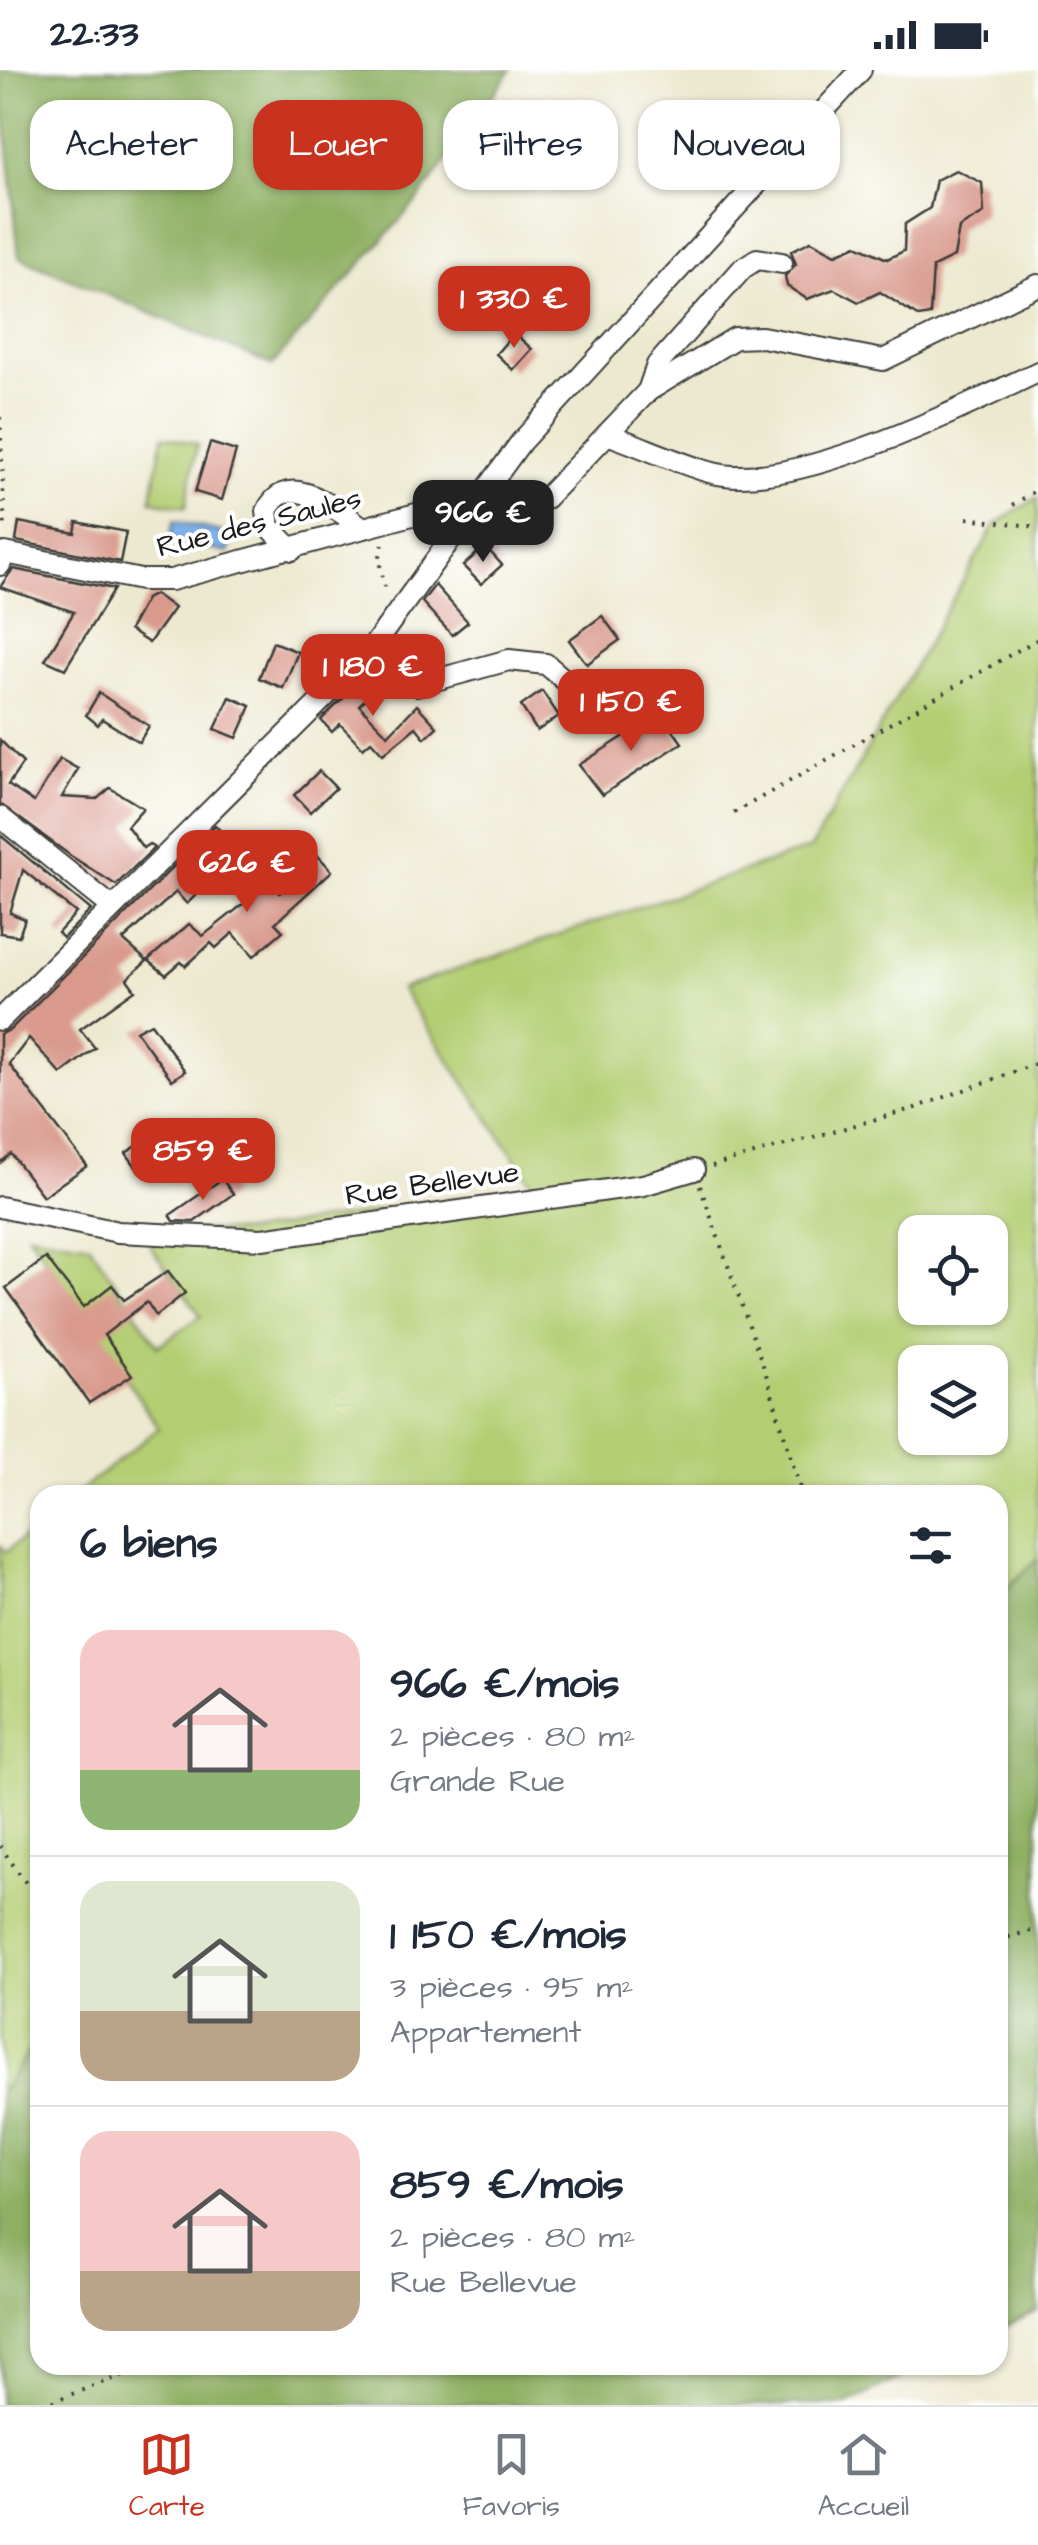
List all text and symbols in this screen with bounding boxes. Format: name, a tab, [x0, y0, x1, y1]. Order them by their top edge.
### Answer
text: 22:33	[50, 9, 139, 61]
chip: Acheter	[30, 100, 233, 190]
chip: Louer	[253, 100, 423, 190]
chip: Filtres	[443, 100, 618, 190]
chip: Nouveau	[638, 100, 840, 190]
pin: 1 330 €	[422, 266, 606, 351]
text: 1 330 €	[460, 276, 568, 321]
street label: Rue des Saules	[153, 477, 366, 569]
pin: 966 €	[413, 480, 553, 565]
text: 966 €	[435, 490, 531, 535]
pin: 1 180 €	[281, 634, 465, 719]
text: 1 180 €	[323, 644, 423, 689]
pin: 1 150 €	[539, 669, 723, 754]
text: 1 150 €	[580, 679, 682, 724]
pin: 626 €	[177, 830, 317, 915]
text: 626 €	[199, 840, 295, 885]
pin: 859 €	[133, 1118, 273, 1203]
text: 859 €	[153, 1128, 253, 1173]
street label: Rue Bellevue	[343, 1151, 522, 1217]
map controls	[898, 1215, 1008, 1455]
button: locate	[898, 1215, 1008, 1325]
button: layers	[898, 1345, 1008, 1455]
text: 6 biens	[80, 1516, 218, 1574]
icon: filters	[903, 1518, 958, 1573]
text: 966 €/mois	[390, 1656, 620, 1714]
icon: home	[160, 1670, 280, 1790]
text: 2 pièces · 80 m²	[390, 1714, 636, 1759]
text: Grande Rue	[390, 1759, 565, 1804]
text: 1 150 €/mois	[390, 1907, 627, 1965]
icon: home	[160, 1921, 280, 2041]
text: 3 pièces · 95 m²	[390, 1965, 633, 2010]
text: Appartement	[390, 2010, 581, 2055]
text: 859 €/mois	[390, 2157, 624, 2215]
icon: home	[160, 2171, 280, 2291]
text: 2 pièces · 80 m²	[390, 2215, 636, 2260]
text: Rue Bellevue	[390, 2260, 577, 2305]
tab: Carte	[129, 2427, 205, 2526]
tab: Favoris	[462, 2427, 560, 2526]
tab: Accueil	[818, 2427, 909, 2526]

